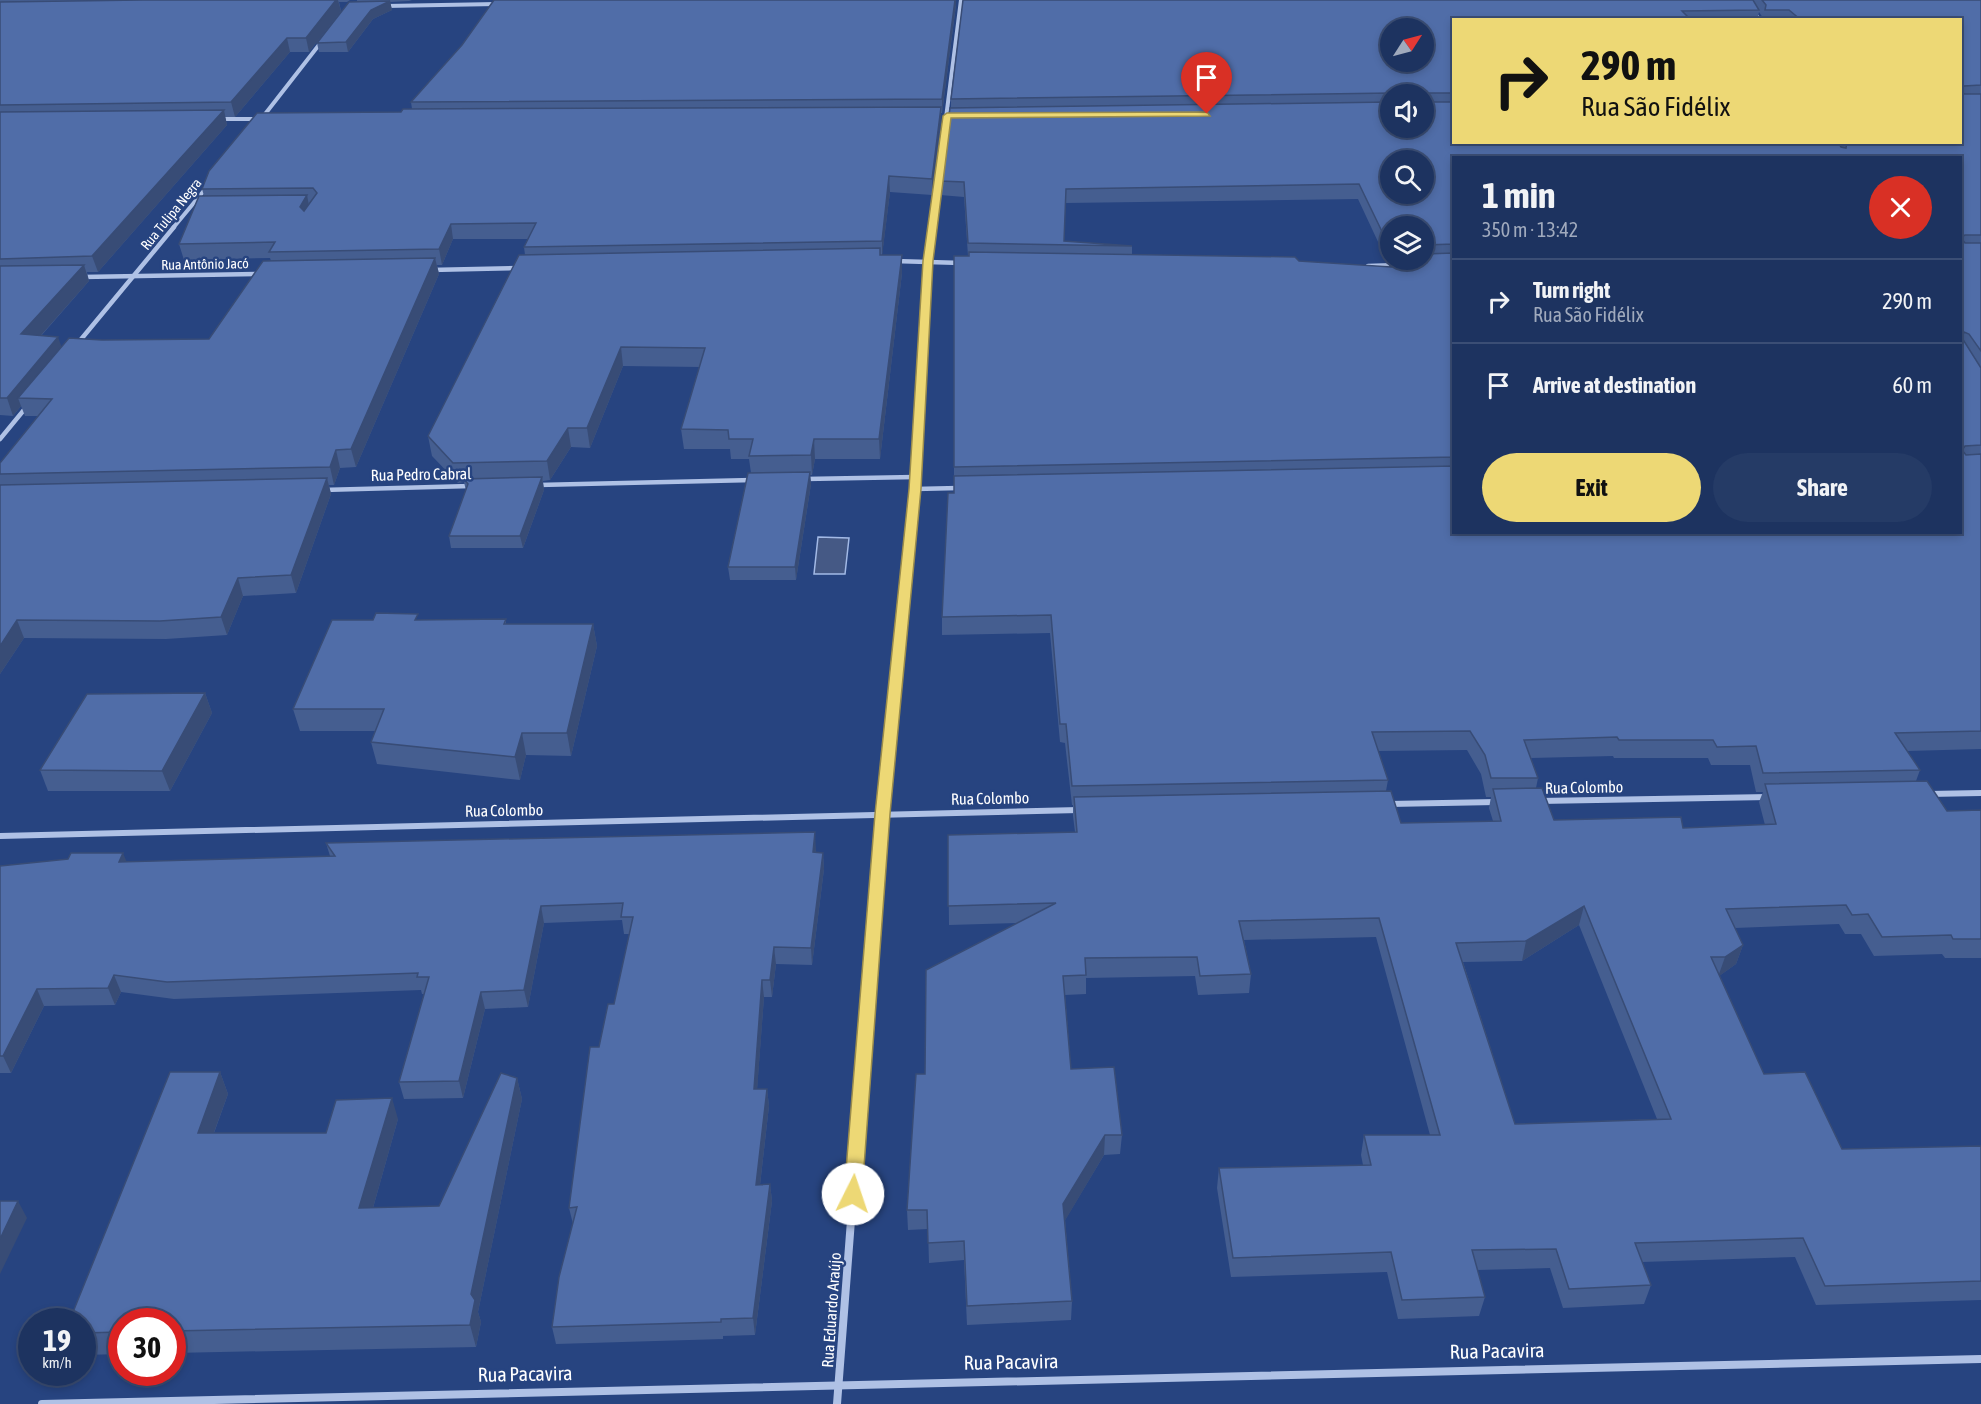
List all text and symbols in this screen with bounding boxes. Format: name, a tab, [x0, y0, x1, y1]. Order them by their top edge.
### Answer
north arrow	[1380, 18, 1434, 72]
map controls	[1380, 18, 1434, 270]
text: 290 m	[1581, 41, 1676, 89]
icon: right	[1482, 42, 1560, 120]
pin	[1181, 52, 1232, 114]
icon: arrive	[1190, 61, 1223, 94]
button: sound	[1380, 84, 1434, 138]
text: Rua São Fidélix	[1581, 91, 1731, 122]
button: search	[1380, 150, 1434, 204]
text: 1 min	[1482, 174, 1556, 216]
street label: Rua Tulipa Negra	[137, 175, 205, 253]
button: close	[1869, 176, 1932, 239]
button: layers	[1380, 216, 1434, 270]
text: 350 m · 13:42	[1482, 218, 1578, 241]
street label: Rua Antônio Jacó	[161, 255, 249, 273]
text: Turn right	[1533, 277, 1610, 303]
icon: right	[1482, 285, 1515, 318]
text: 290 m	[1882, 288, 1932, 314]
text: Rua São Fidélix	[1533, 303, 1644, 326]
icon: arrive	[1482, 369, 1515, 402]
text: Arrive at destination	[1533, 372, 1696, 398]
text: 60 m	[1892, 372, 1932, 398]
button: Exit	[1482, 453, 1701, 522]
button: Share	[1713, 453, 1932, 522]
street label: Rua Pedro Cabral	[371, 464, 472, 484]
street label: Rua Colombo	[1545, 777, 1623, 797]
street label: Rua Colombo	[951, 788, 1029, 808]
street label: Rua Colombo	[465, 800, 543, 820]
position arrow	[821, 1162, 885, 1226]
street label: Rua Eduardo Araújo	[818, 1252, 845, 1368]
speed limit sign: 30	[108, 1308, 186, 1386]
text: 19	[43, 1323, 71, 1357]
street label: Rua Pacavira	[1449, 1338, 1545, 1363]
street label: Rua Pacavira	[963, 1349, 1059, 1374]
text: km/h	[42, 1354, 72, 1371]
street label: Rua Pacavira	[477, 1361, 573, 1386]

